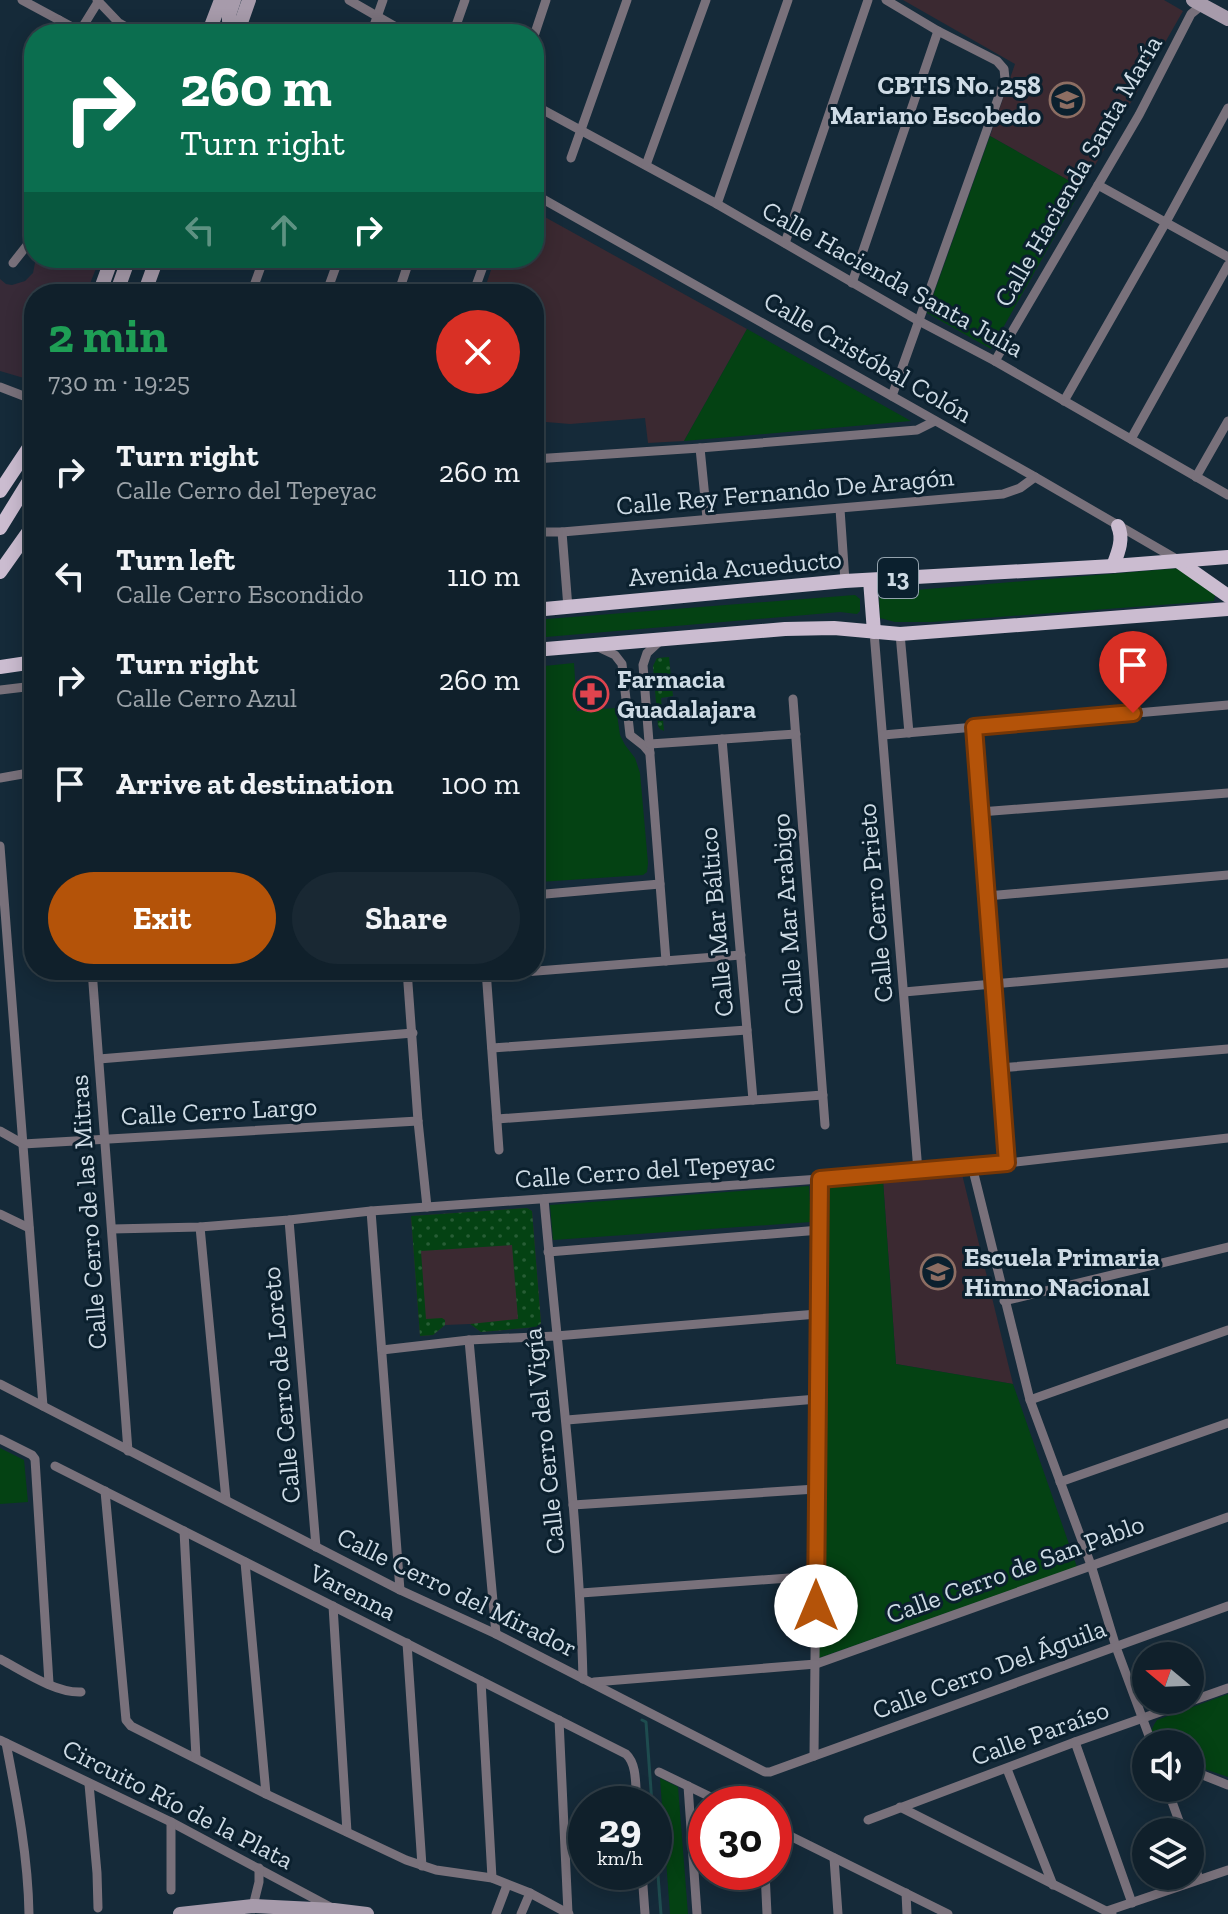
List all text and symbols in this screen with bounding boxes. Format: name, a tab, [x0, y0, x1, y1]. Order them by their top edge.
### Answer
street label: Calle Hacienda Santa María	[987, 29, 1169, 312]
text: 260 m	[180, 53, 332, 120]
icon: right	[48, 56, 152, 160]
place label: CBTIS No. 258 Mariano Escobedo	[830, 69, 1041, 131]
school or university icon: CBTIS No. 258 Mariano Escobedo	[1048, 81, 1086, 119]
text: Turn right	[180, 121, 345, 164]
street label: Calle Hacienda Santa Julia	[757, 194, 1030, 364]
icon: left	[178, 208, 222, 252]
icon: ahead	[262, 208, 306, 252]
icon: right	[346, 208, 390, 252]
street label: Calle Cristóbal Colón	[758, 284, 978, 430]
text: 2 min	[48, 307, 168, 364]
button: close	[436, 310, 520, 394]
text: 730 m · 19:25	[48, 366, 190, 398]
text: Turn right	[116, 438, 258, 474]
icon: right	[48, 450, 92, 494]
text: 260 m	[439, 454, 520, 490]
street label: Calle Rey Fernando De Aragón	[615, 460, 955, 522]
text: Calle Cerro del Tepeyac	[116, 474, 377, 506]
text: Turn left	[116, 542, 235, 578]
street label: Avenida Acueducto	[627, 543, 843, 593]
icon: left	[48, 554, 92, 598]
text: 110 m	[447, 558, 520, 594]
road number: 13	[878, 558, 918, 598]
text: Calle Cerro Escondido	[116, 578, 364, 610]
pin	[1099, 631, 1167, 713]
icon: arrive	[1111, 643, 1155, 687]
text: Turn right	[116, 646, 258, 682]
icon: right	[48, 658, 92, 702]
text: 260 m	[439, 662, 520, 698]
place label: Farmacia Guadalajara	[617, 663, 756, 725]
pharmacy icon: Farmacia Guadalajara	[572, 675, 610, 713]
text: Calle Cerro Azul	[116, 682, 297, 714]
icon: arrive	[48, 762, 92, 806]
text: Arrive at destination	[116, 766, 393, 802]
text: 100 m	[441, 766, 520, 802]
street label: Calle Cerro Prieto	[850, 802, 900, 1004]
street label: Calle Mar Arabigo	[764, 813, 810, 1015]
street label: Calle Mar Báltico	[692, 826, 740, 1018]
button: Exit	[48, 872, 276, 964]
button: Share	[292, 872, 520, 964]
street label: Calle Cerro de las Mitras	[62, 1074, 114, 1350]
street label: Calle Cerro Largo	[120, 1090, 318, 1132]
street label: Calle Cerro del Tepeyac	[514, 1145, 776, 1195]
place label: Escuela Primaria Himno Nacional	[964, 1241, 1160, 1303]
school or university icon: Escuela Primaria Himno Nacional	[919, 1253, 957, 1291]
street label: Calle Cerro de Loreto	[255, 1265, 307, 1505]
street label: Calle Cerro del Vigía	[516, 1326, 572, 1556]
street label: Calle Cerro de San Pablo	[882, 1507, 1148, 1631]
street label: Calle Cerro del Mirador	[332, 1520, 582, 1664]
street label: Varenna	[303, 1556, 402, 1628]
position arrow	[774, 1564, 858, 1648]
street label: Calle Cerro Del Águila	[868, 1612, 1110, 1726]
north arrow	[1132, 1642, 1204, 1714]
map controls	[1132, 1642, 1204, 1890]
street label: Calle Paraíso	[967, 1693, 1113, 1773]
button: sound	[1132, 1730, 1204, 1802]
street label: Circuito Río de la Plata	[57, 1732, 299, 1876]
speed limit sign: 30	[688, 1786, 792, 1890]
text: 29	[599, 1804, 641, 1852]
button: layers	[1132, 1818, 1204, 1890]
text: km/h	[597, 1846, 643, 1870]

